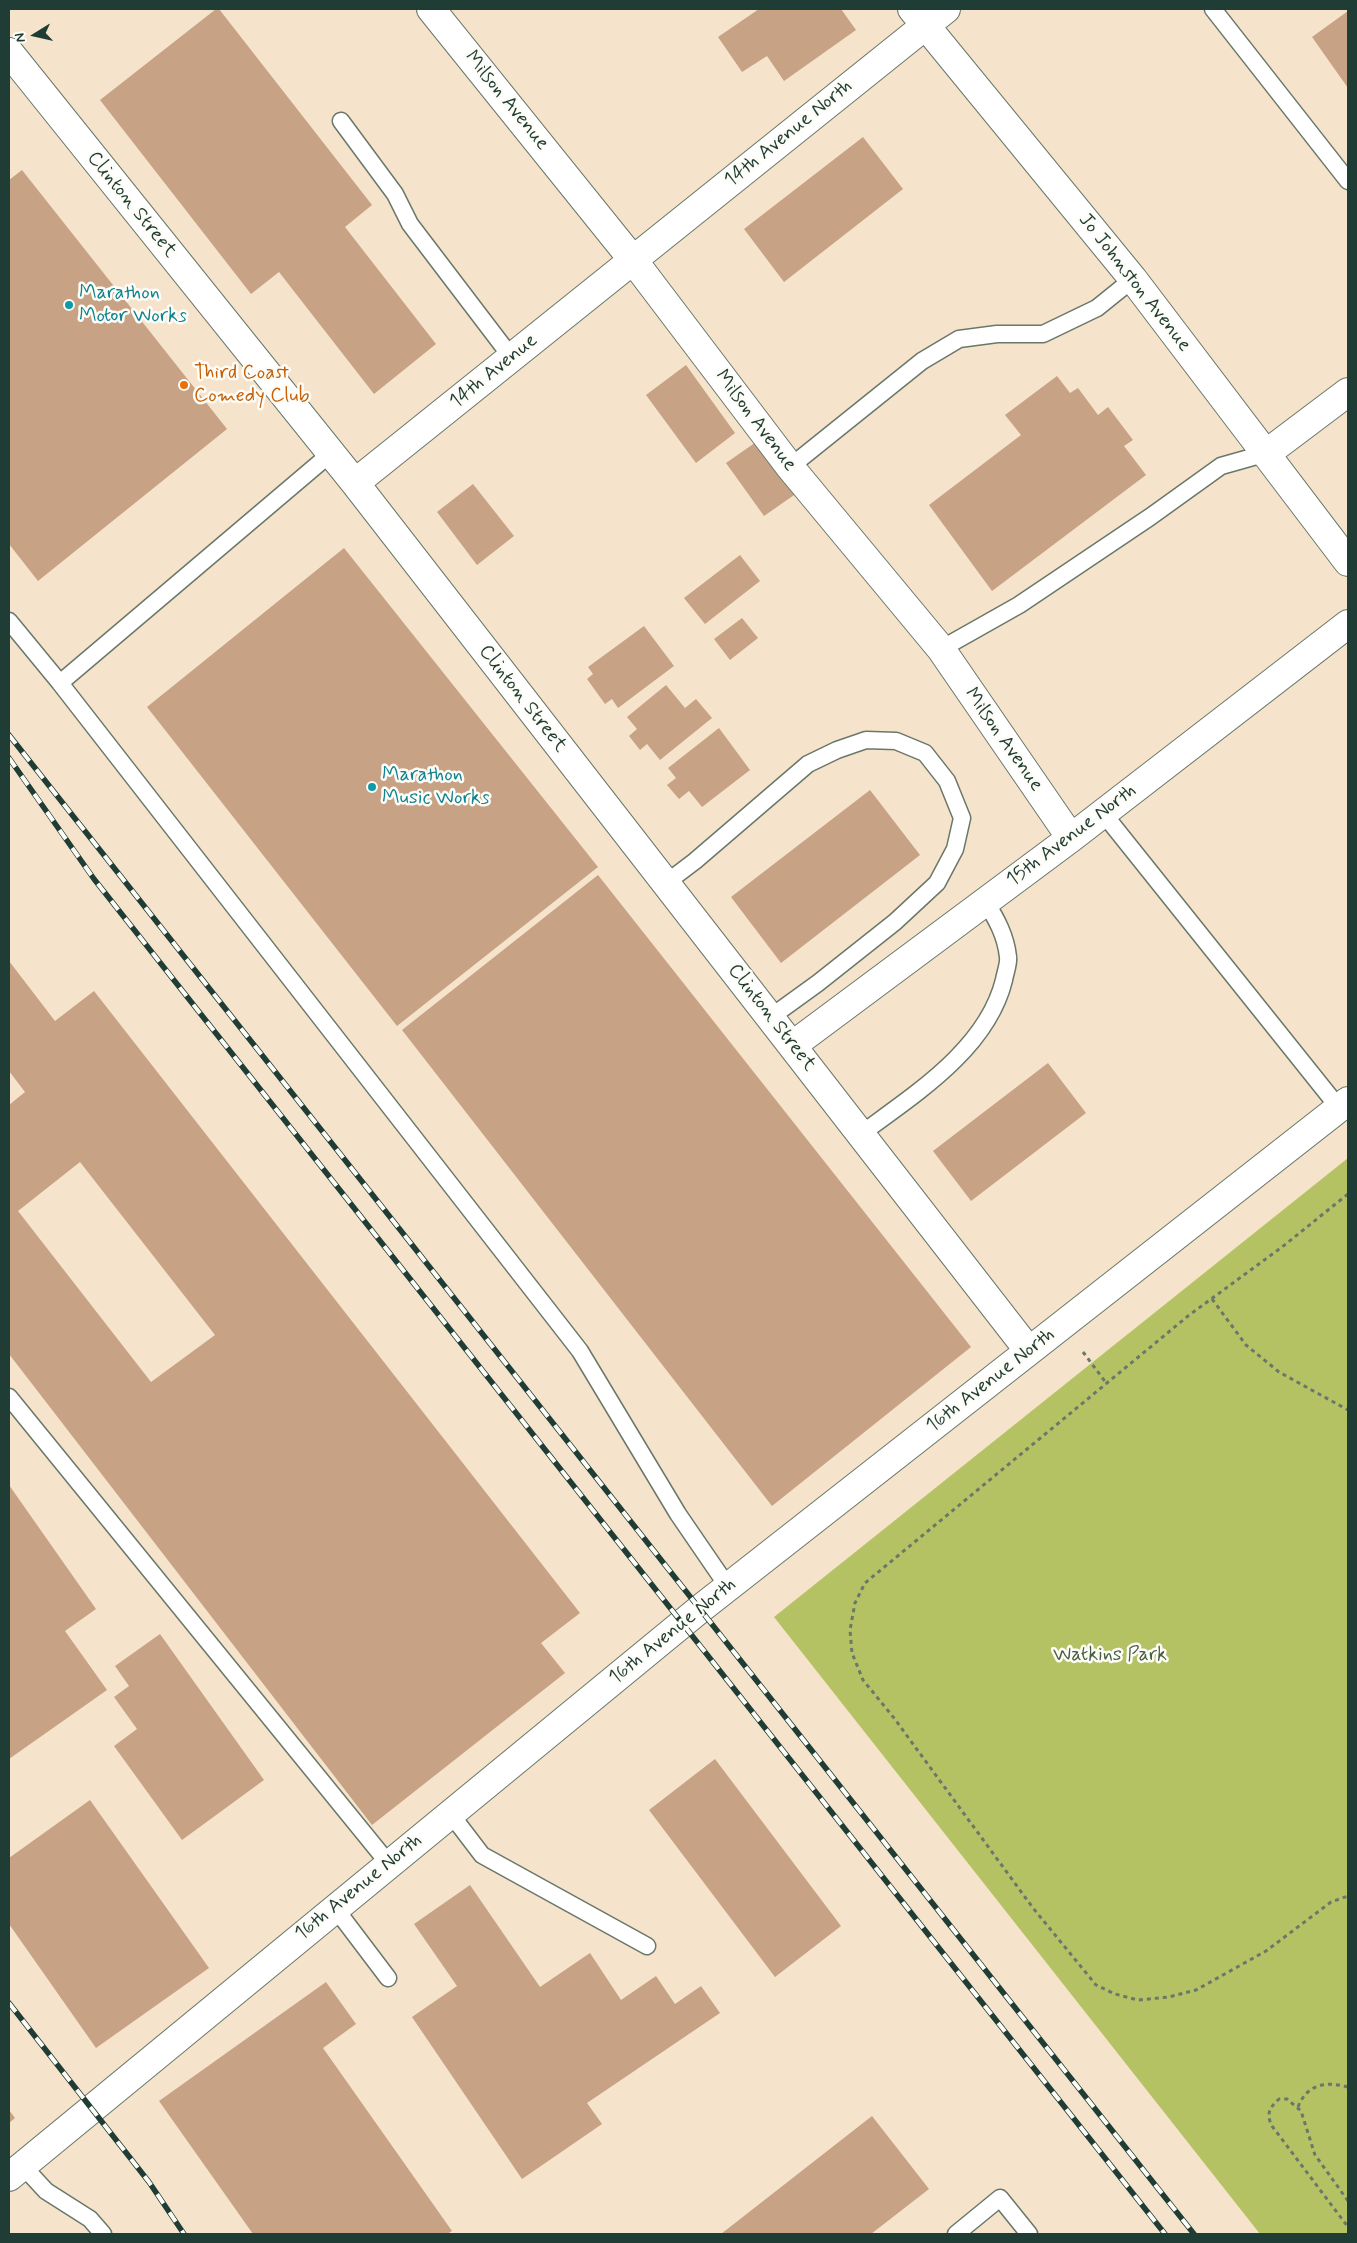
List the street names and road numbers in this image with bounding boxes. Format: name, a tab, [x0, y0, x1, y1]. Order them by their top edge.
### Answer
street label: Milson Avenue	[459, 46, 553, 156]
street label: 14th Avenue North	[720, 75, 858, 193]
street label: Clinton Street	[81, 147, 181, 263]
street label: Jo Johnston Avenue	[1072, 209, 1196, 357]
street label: 14th Avenue	[445, 329, 543, 415]
street label: Milson Avenue	[709, 365, 801, 477]
street label: Clinton Street	[473, 640, 571, 758]
street label: Milson Avenue	[958, 684, 1048, 796]
street label: 15th Avenue North	[1002, 779, 1142, 893]
street label: Clinton Street	[722, 959, 820, 1077]
street label: 16th Avenue North	[922, 1323, 1060, 1439]
street label: 16th Avenue North	[605, 1573, 741, 1691]
street label: 16th Avenue North	[291, 1829, 427, 1947]

